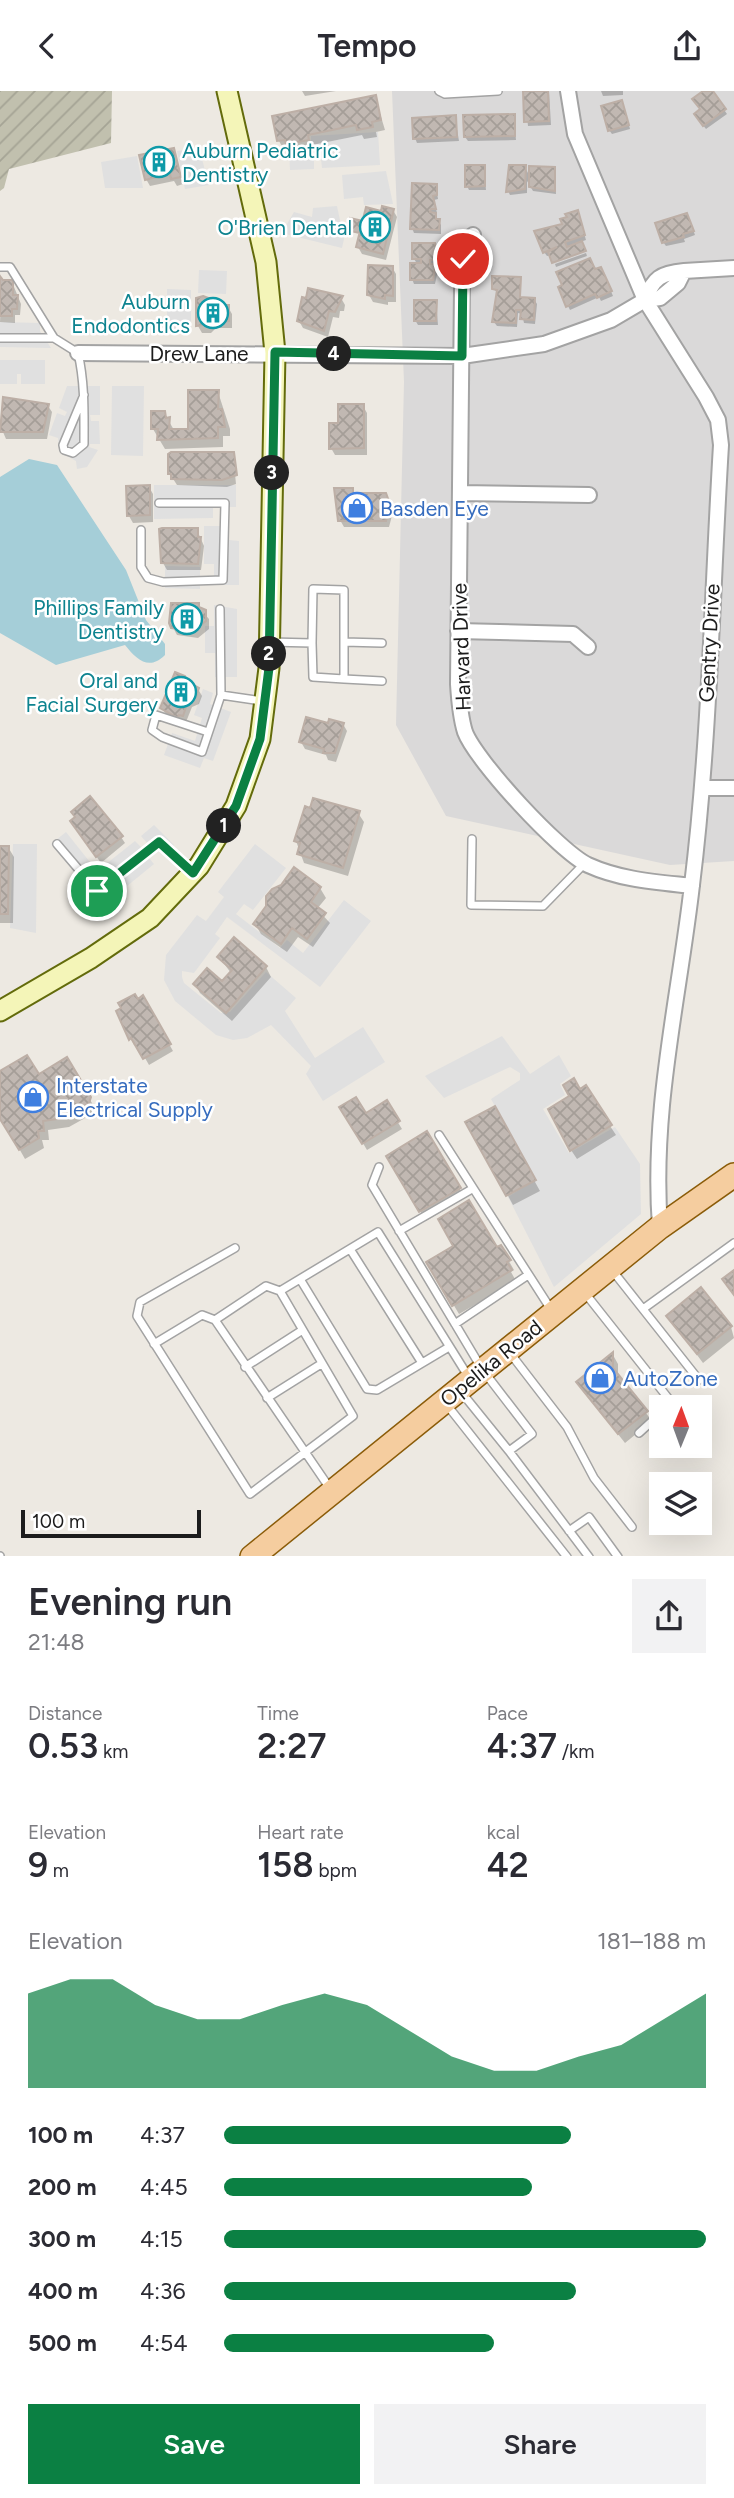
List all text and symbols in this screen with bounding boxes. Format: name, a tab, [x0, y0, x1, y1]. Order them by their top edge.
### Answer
icon: back	[28, 27, 66, 65]
text: Tempo	[317, 27, 417, 65]
icon: share	[668, 27, 706, 65]
place label: Auburn Pediatric Dentistry	[182, 138, 339, 187]
building icon: Auburn Pediatric Dentistry	[142, 145, 176, 179]
building icon: O'Brien Dental	[358, 210, 392, 244]
place label: O'Brien Dental	[217, 215, 352, 240]
pin	[433, 229, 493, 289]
icon: check	[444, 240, 482, 278]
place label: Auburn Endodontics	[71, 289, 190, 338]
building icon: Auburn Endodontics	[196, 296, 230, 330]
pin: 4	[316, 337, 352, 371]
street label: Drew Lane	[149, 341, 249, 366]
text: 4	[327, 342, 340, 365]
pin: 3	[254, 455, 290, 491]
text: 3	[266, 461, 277, 484]
shop icon: Basden Eye	[340, 491, 374, 525]
place label: Basden Eye	[380, 496, 489, 521]
street label: Harvard Drive	[446, 583, 476, 711]
street label: Gentry Drive	[693, 583, 725, 703]
place label: Phillips Family Dentistry	[33, 595, 164, 644]
building icon: Phillips Family Dentistry	[170, 602, 204, 636]
pin: 2	[252, 637, 286, 671]
text: 2	[263, 642, 274, 665]
place label: Oral and Facial Surgery	[26, 668, 158, 717]
building icon: Oral and Facial Surgery	[164, 675, 198, 709]
pin: 1	[206, 809, 242, 843]
text: 1	[219, 814, 228, 837]
pin	[67, 861, 127, 921]
icon: arrive	[78, 872, 116, 910]
place label: Interstate Electrical Supply	[56, 1073, 213, 1122]
shop icon: Interstate Electrical Supply	[16, 1080, 50, 1114]
street label: Opelika Road	[435, 1314, 547, 1412]
shop icon: AutoZone	[583, 1361, 617, 1395]
place label: AutoZone	[623, 1366, 718, 1391]
north arrow	[649, 1395, 712, 1458]
map controls	[649, 1395, 712, 1535]
button: layers	[649, 1472, 712, 1535]
scale bar	[21, 1507, 201, 1539]
text: 100 m	[32, 1510, 85, 1533]
text: Evening run	[28, 1579, 232, 1625]
button: share	[632, 1579, 706, 1653]
text: 21:48	[28, 1628, 85, 1656]
text: Distance	[28, 1702, 102, 1725]
text: Time	[257, 1702, 299, 1725]
text: Pace	[487, 1702, 528, 1725]
text: 0.53	[28, 1725, 98, 1767]
text: 2:27	[257, 1725, 326, 1767]
text: 4:37	[487, 1725, 557, 1767]
text: km	[98, 1740, 128, 1763]
text: /km	[557, 1740, 594, 1763]
text: Elevation	[28, 1821, 106, 1844]
text: Heart rate	[257, 1821, 344, 1844]
text: kcal	[487, 1821, 520, 1844]
text: 9	[28, 1844, 48, 1886]
text: 158	[257, 1844, 314, 1886]
text: 42	[487, 1844, 529, 1886]
text: m	[48, 1859, 69, 1882]
text: bpm	[314, 1859, 357, 1882]
text: Elevation	[28, 1927, 123, 1955]
text: 181–188 m	[597, 1927, 706, 1955]
text: 100 m	[28, 2121, 93, 2149]
text: 4:37	[140, 2121, 185, 2149]
text: 200 m	[28, 2173, 97, 2201]
text: 4:45	[140, 2173, 188, 2201]
text: 300 m	[28, 2225, 96, 2253]
text: 4:15	[140, 2225, 183, 2253]
text: 400 m	[28, 2277, 98, 2305]
text: 4:36	[140, 2277, 186, 2305]
text: 500 m	[28, 2329, 97, 2357]
text: 4:54	[140, 2329, 188, 2357]
button: Save	[28, 2404, 360, 2484]
button: Share	[374, 2404, 706, 2484]

